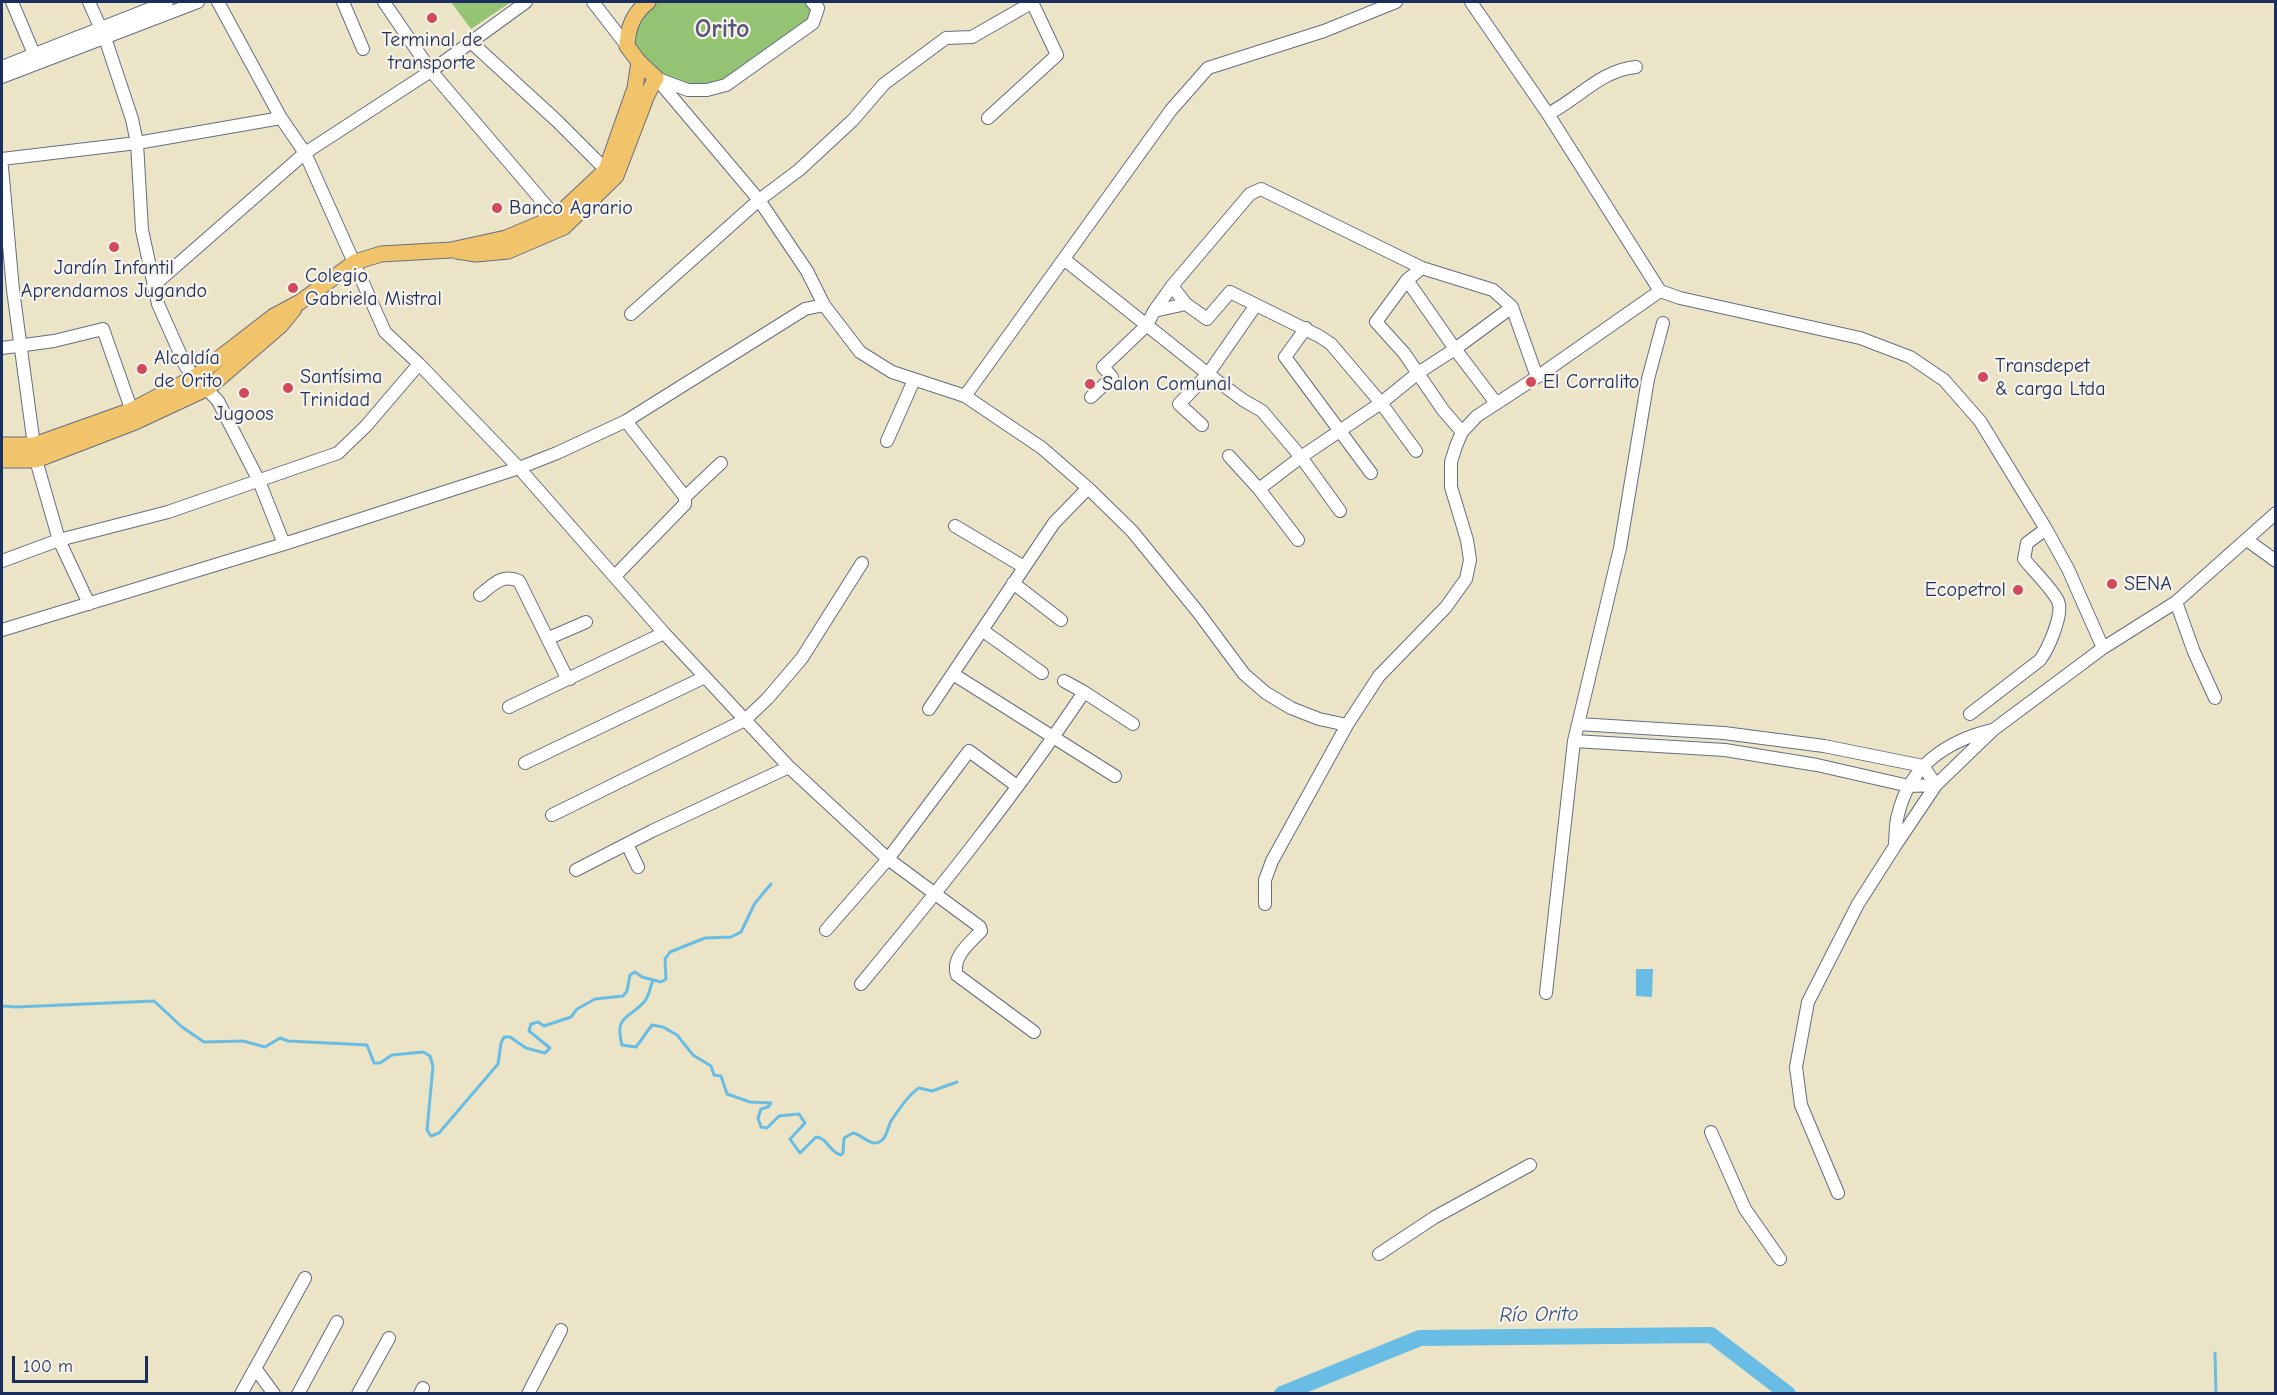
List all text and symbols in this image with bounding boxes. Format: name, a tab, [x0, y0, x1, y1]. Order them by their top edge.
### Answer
marker: Terminal de transporte	[425, 11, 439, 25]
district label: Orito	[695, 14, 749, 46]
place label: Terminal de transporte	[382, 28, 482, 75]
place label: Banco Agrario	[509, 196, 633, 220]
marker: Banco Agrario	[490, 201, 504, 215]
marker: Jardín Infantil Aprendamos Jugando	[107, 240, 121, 254]
place label: Jardín Infantil Aprendamos Jugando	[21, 256, 207, 303]
place label: Colegio Gabriela Mistral	[305, 264, 442, 311]
marker: Colegio Gabriela Mistral	[286, 281, 300, 295]
place label: Alcaldía de Orito	[154, 346, 222, 393]
place label: Transdepet & carga Ltda	[1995, 354, 2106, 401]
marker: Alcaldía de Orito	[135, 362, 149, 376]
place label: Santísima Trinidad	[300, 365, 382, 412]
place label: El Corralito	[1543, 370, 1639, 394]
marker: Transdepet & carga Ltda	[1976, 370, 1990, 384]
place label: Salon Comunal	[1102, 372, 1231, 396]
marker: El Corralito	[1524, 375, 1538, 389]
marker: Salon Comunal	[1083, 377, 1097, 391]
marker: Santísima Trinidad	[281, 381, 295, 395]
marker: Jugoos	[237, 386, 251, 400]
place label: Jugoos	[214, 402, 274, 426]
place label: SENA	[2124, 572, 2172, 596]
marker: SENA	[2105, 577, 2119, 591]
place label: Ecopetrol	[1925, 578, 2006, 602]
marker: Ecopetrol	[2011, 583, 2025, 597]
water label: Río Orito	[1499, 1302, 1579, 1328]
scale bar	[15, 1344, 152, 1382]
text: 100 m	[23, 1356, 73, 1377]

